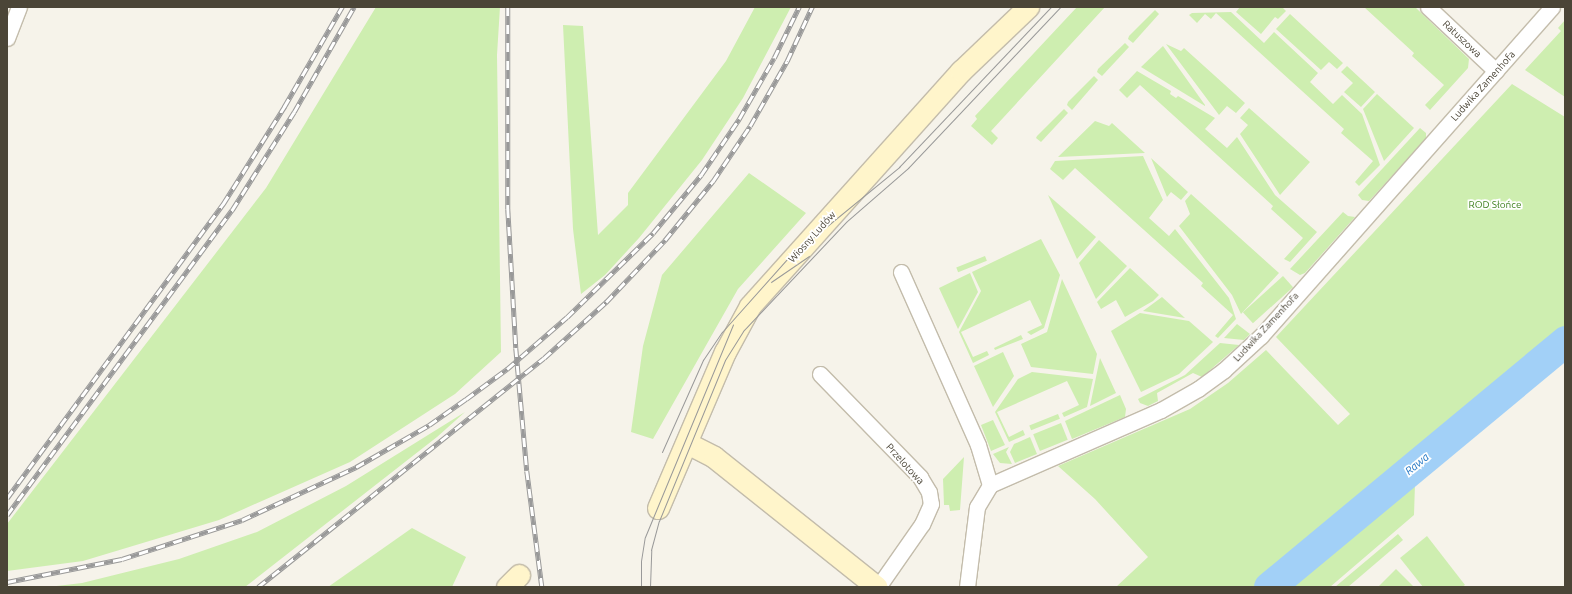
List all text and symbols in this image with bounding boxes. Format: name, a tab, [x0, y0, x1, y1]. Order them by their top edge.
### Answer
street label: Ratuszowa	[1440, 18, 1484, 60]
street label: Ludwika Zamenhofa	[1448, 48, 1518, 124]
park label: ROD Słońce	[1469, 199, 1521, 211]
street label: Wiosny Ludów	[786, 209, 838, 265]
street label: Ludwika Zamenhofa	[1231, 290, 1301, 364]
street label: Przelotowa	[884, 441, 926, 487]
water label: Rawa	[1402, 450, 1432, 478]

